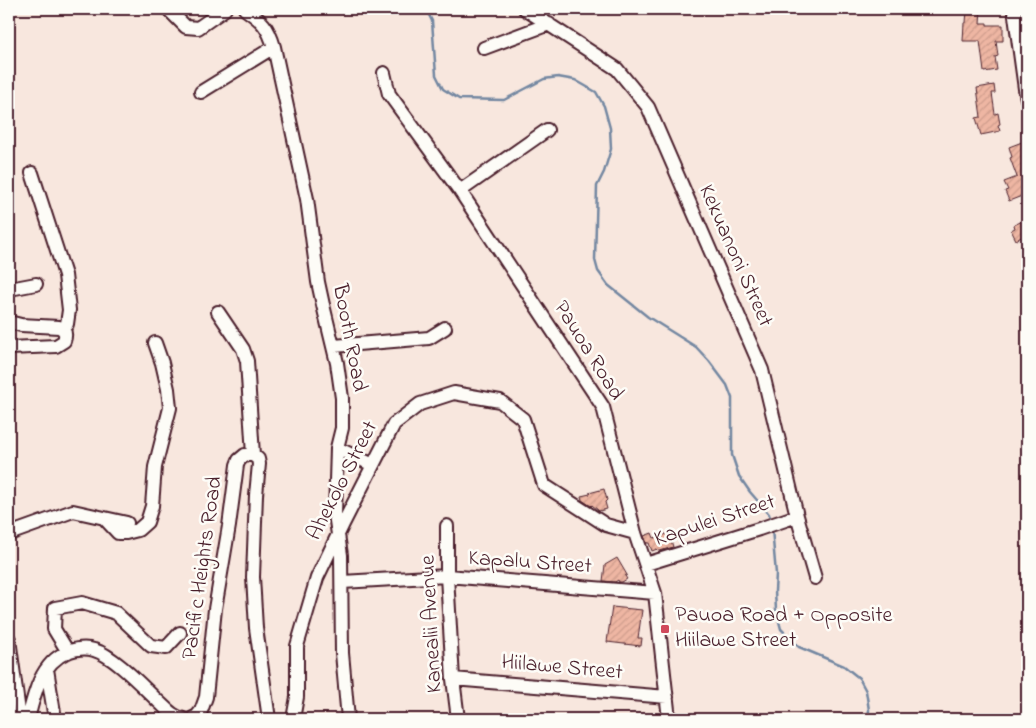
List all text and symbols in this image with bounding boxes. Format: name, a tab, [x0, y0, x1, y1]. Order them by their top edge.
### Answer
street label: Kekuanoni Street	[689, 180, 781, 333]
street label: Booth Road	[323, 281, 375, 394]
street label: Pauoa Road	[545, 295, 631, 407]
street label: Ahekolo Street	[299, 415, 387, 546]
street label: Pacific Heights Road	[174, 474, 233, 662]
street label: Kapulei Street	[650, 486, 780, 556]
street label: Kapalu Street	[467, 543, 593, 583]
street label: Kanealii Avenue	[412, 554, 452, 694]
place label: Pauoa Road + Opposite Hiilawe Street	[675, 600, 893, 657]
marker: Pauoa Road + Opposite Hiilawe Street	[659, 623, 671, 635]
street label: Hiilawe Street	[500, 647, 625, 689]

